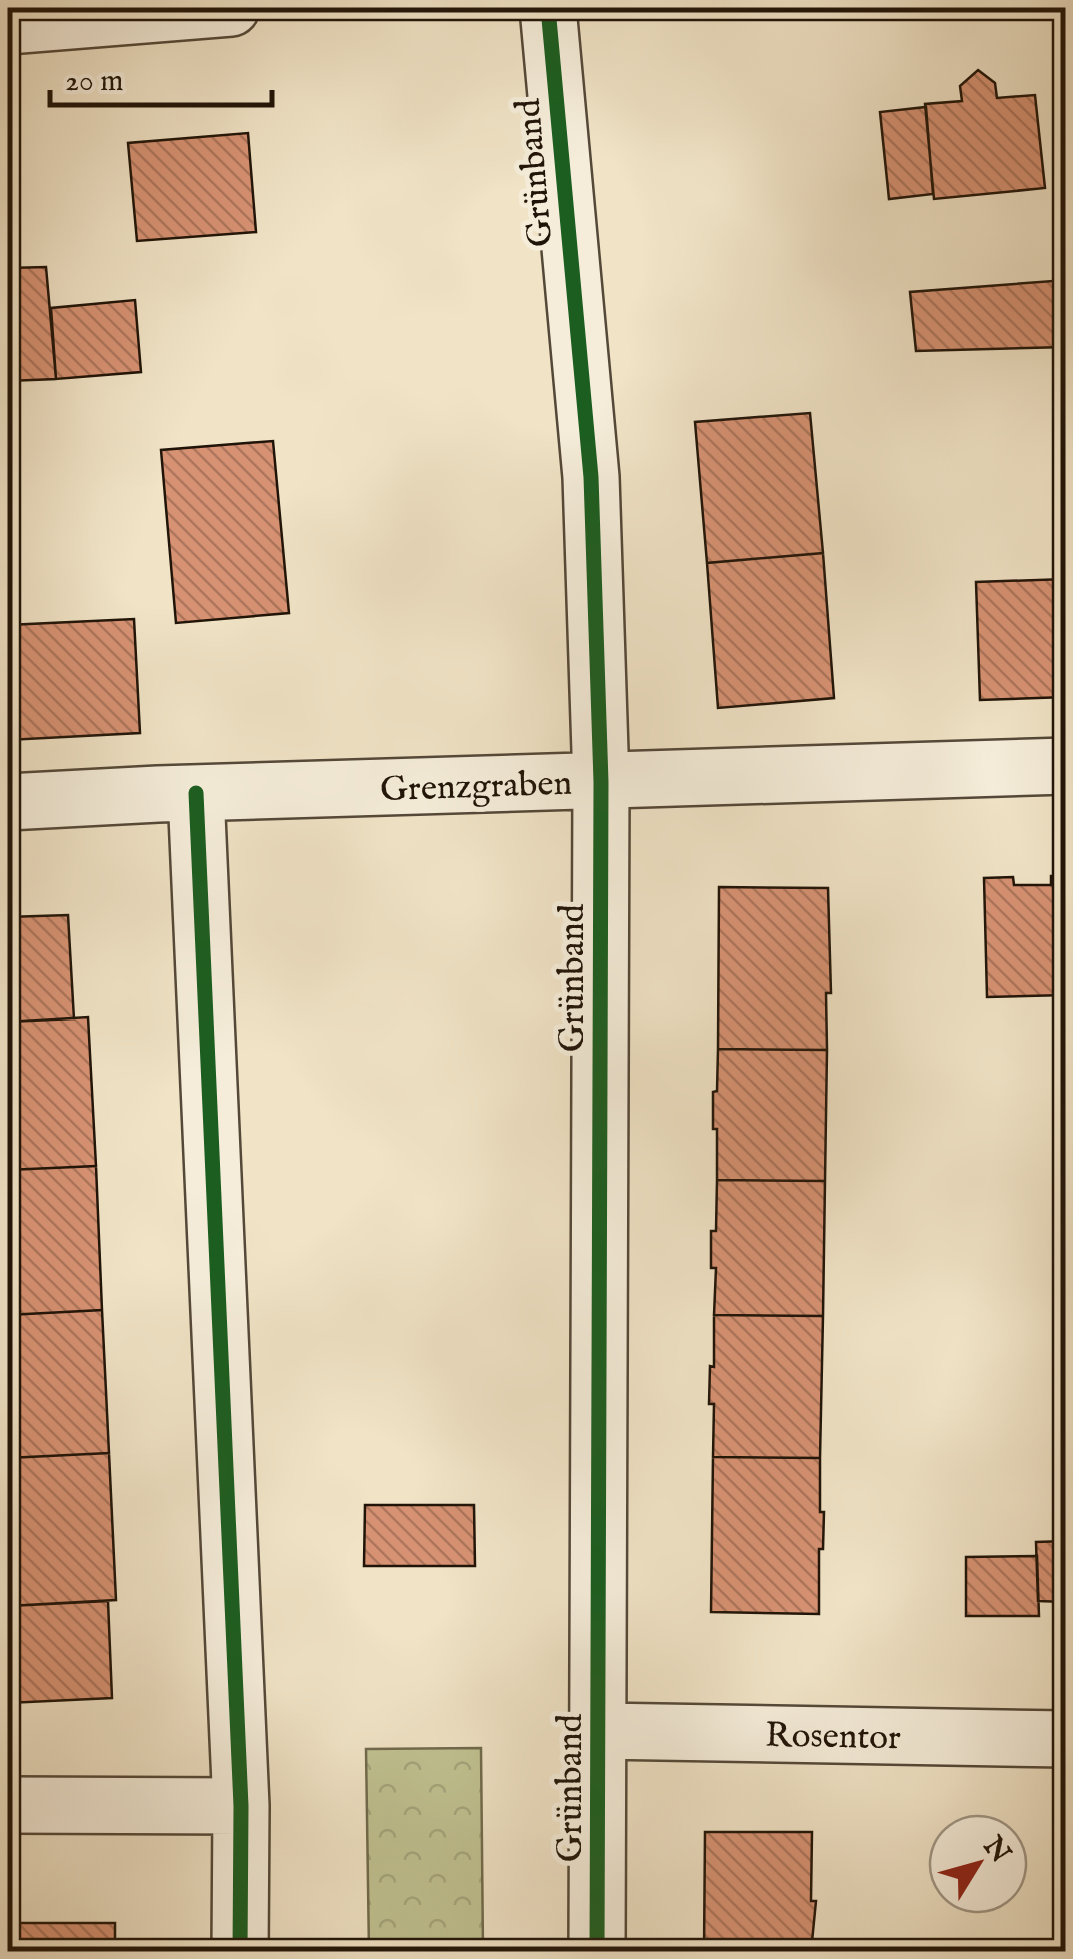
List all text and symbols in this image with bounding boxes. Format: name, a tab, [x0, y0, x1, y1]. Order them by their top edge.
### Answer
scale bar	[50, 45, 272, 107]
text: 20 m	[65, 63, 124, 101]
street label: Grünband	[507, 97, 564, 249]
street label: Grenzgraben	[379, 762, 573, 813]
street label: Grünband	[551, 903, 596, 1052]
street label: Grünband	[549, 1713, 594, 1862]
street label: Rosentor	[765, 1714, 901, 1761]
north arrow	[928, 1814, 1028, 1914]
text: N	[974, 1829, 1017, 1871]

